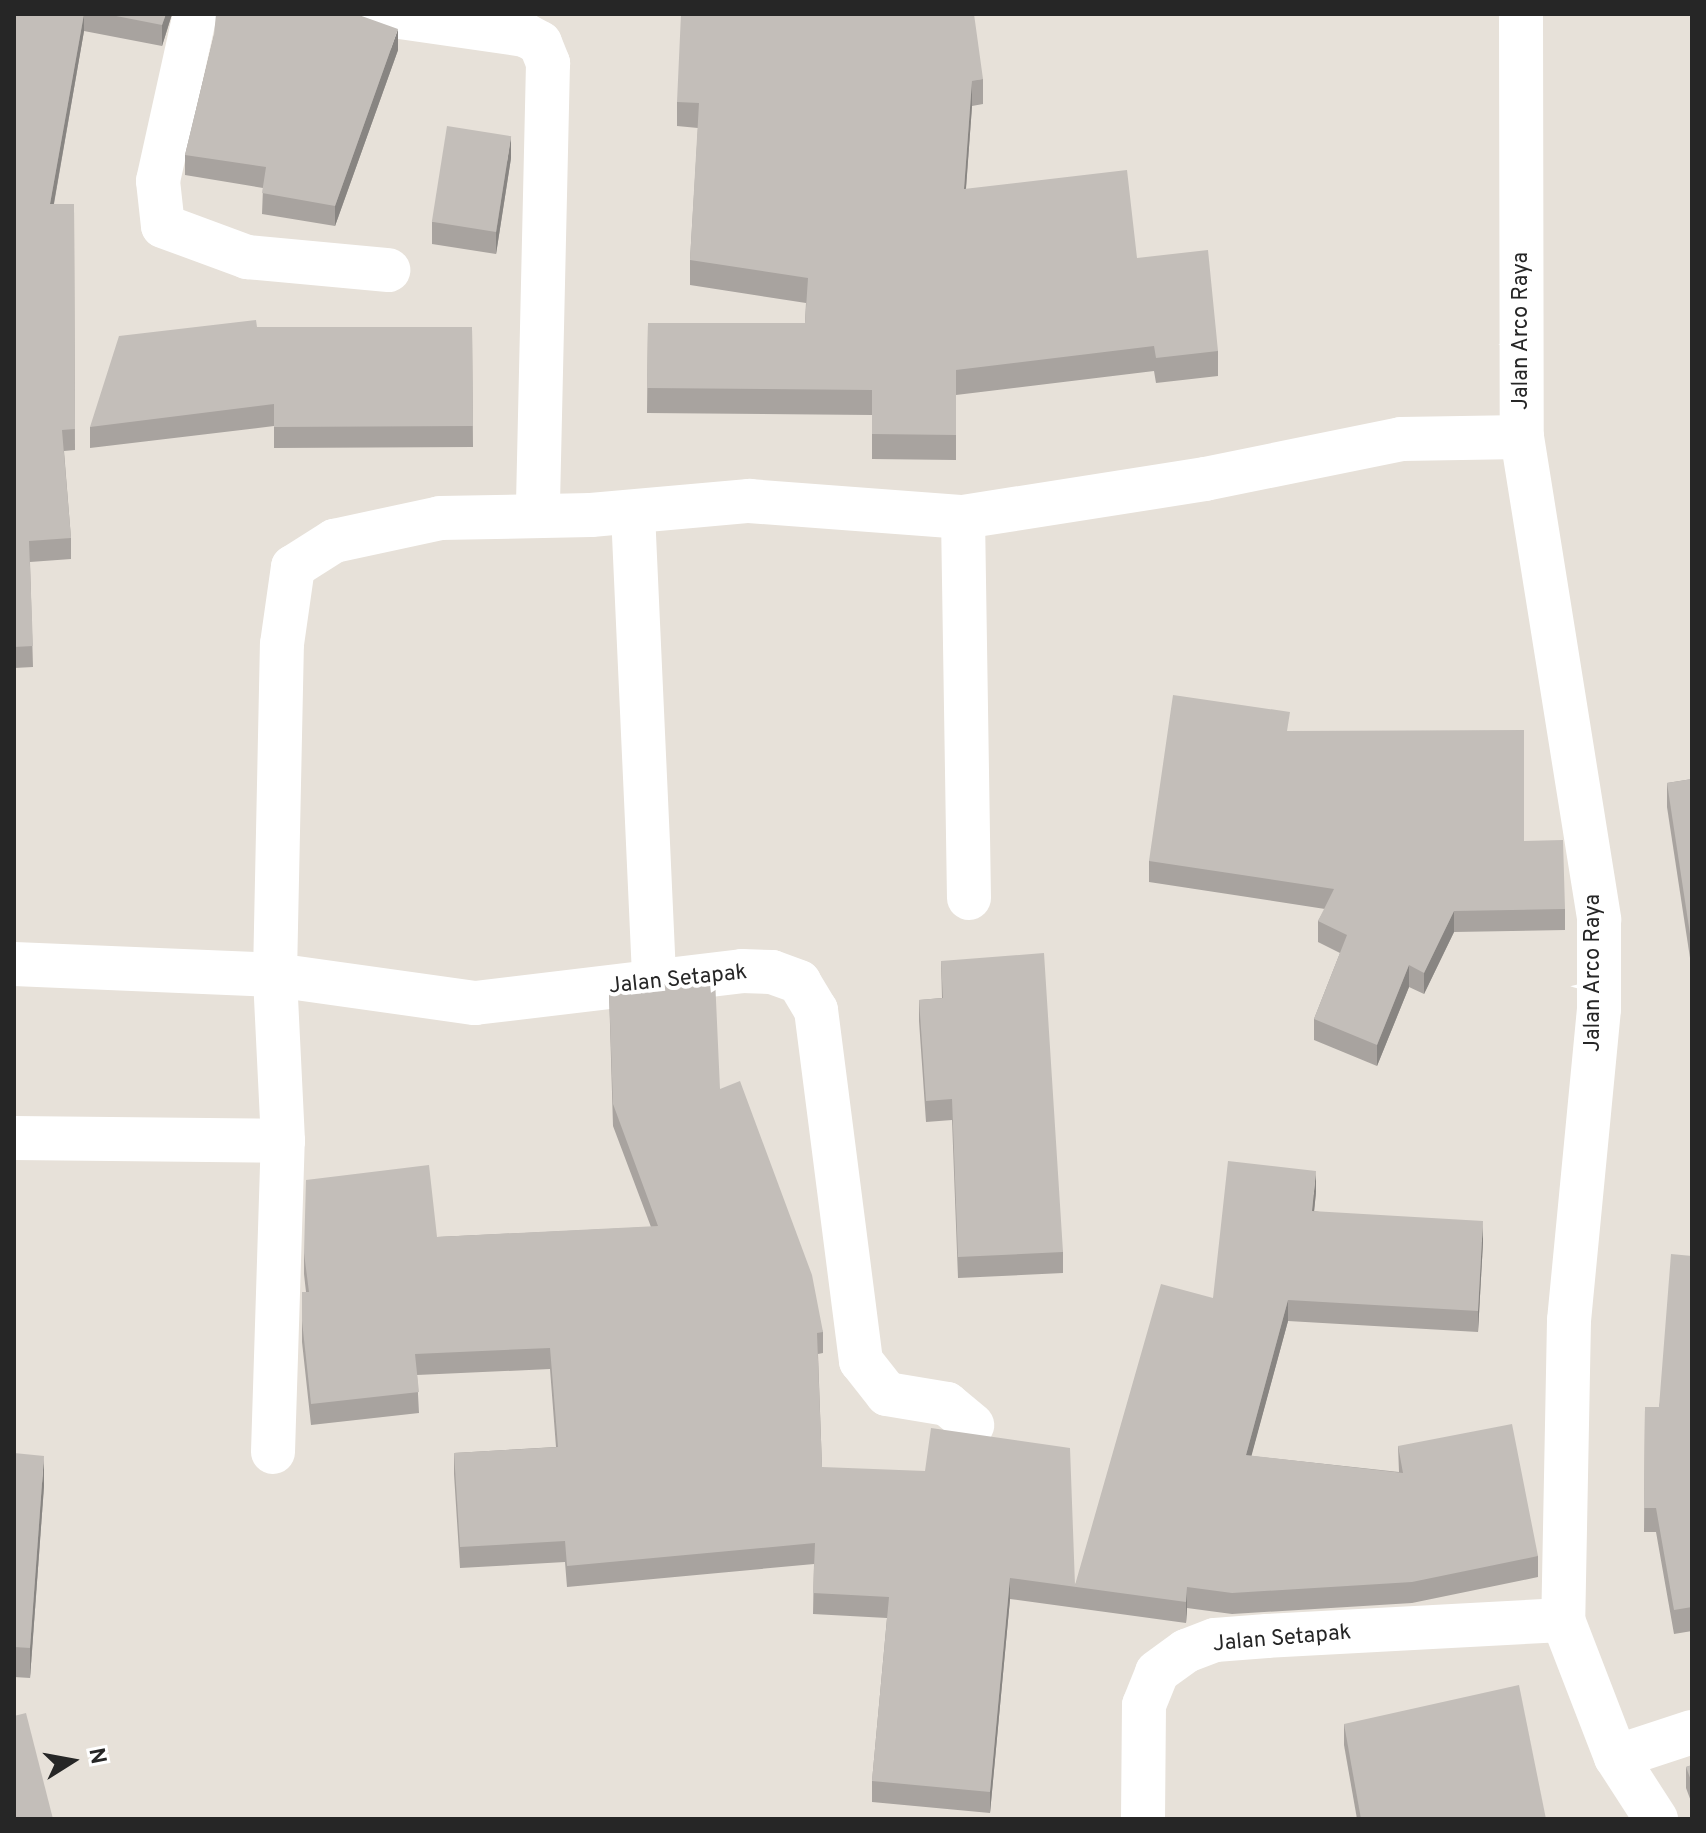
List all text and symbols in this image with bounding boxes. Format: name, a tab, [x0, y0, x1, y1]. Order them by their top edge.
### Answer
street label: Jalan Arco Raya	[1509, 251, 1535, 411]
street label: Jalan Arco Raya	[1581, 893, 1607, 1053]
street label: Jalan Setapak	[607, 960, 749, 1000]
street label: Jalan Setapak	[1212, 1620, 1352, 1658]
north arrow	[32, 1721, 112, 1801]
text: N	[81, 1746, 111, 1767]

